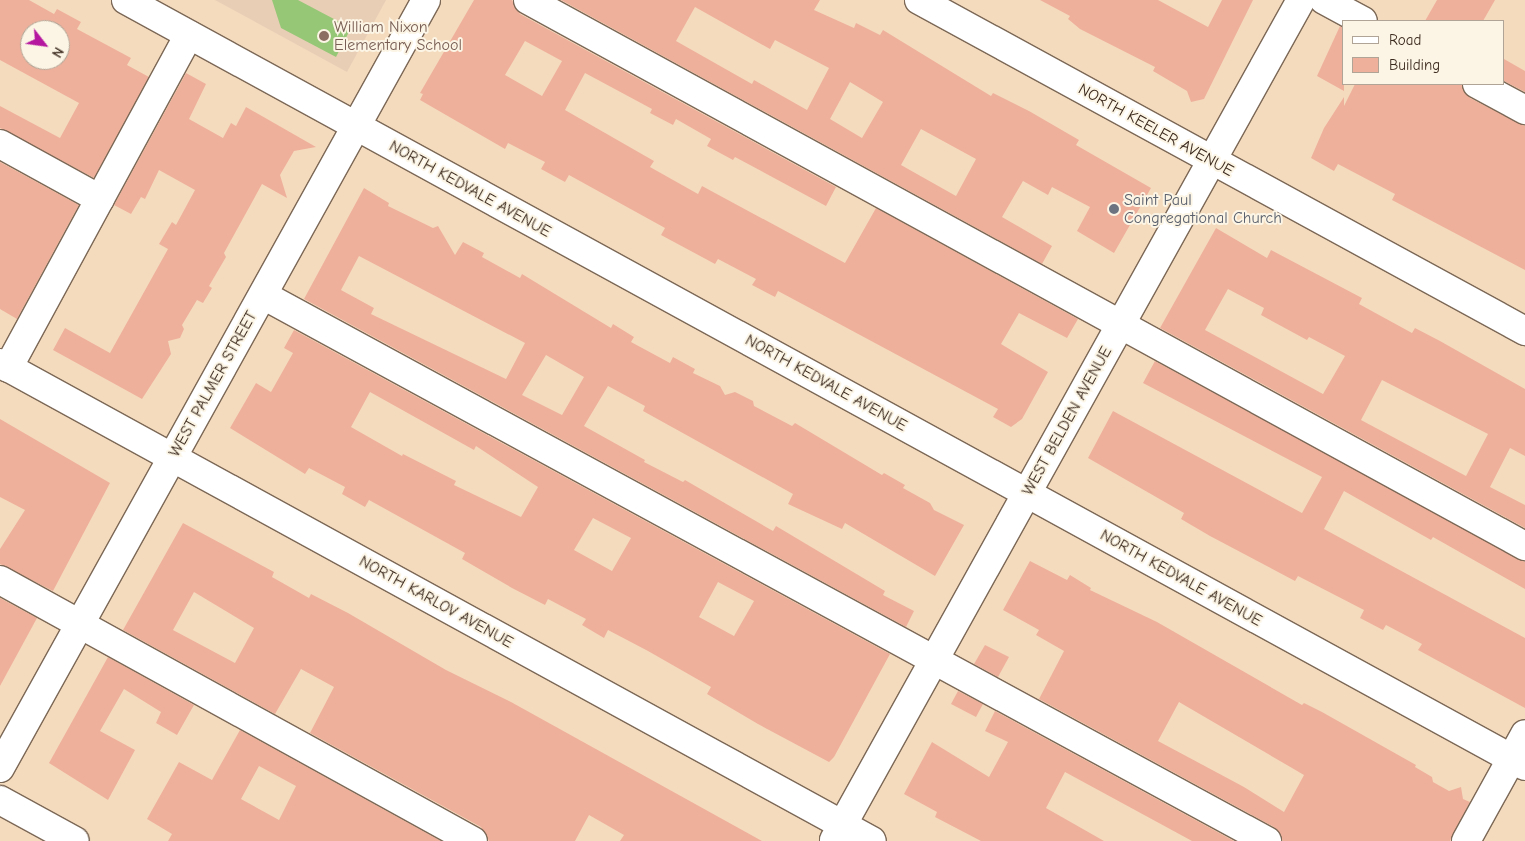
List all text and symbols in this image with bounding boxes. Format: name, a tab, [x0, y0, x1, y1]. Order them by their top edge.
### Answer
place label: William Nixon Elementary School	[334, 17, 462, 55]
north arrow	[20, 20, 70, 70]
legend	[1342, 20, 1505, 85]
marker: William Nixon Elementary School	[318, 30, 330, 42]
text: Road	[1389, 31, 1421, 49]
text: N	[48, 44, 67, 60]
text: Building	[1389, 56, 1440, 74]
street label: NORTH KEELER AVENUE	[1075, 79, 1237, 181]
street label: NORTH KEDVALE AVENUE	[386, 137, 554, 241]
place label: Saint Paul Congregational Church	[1124, 190, 1282, 228]
marker: Saint Paul Congregational Church	[1108, 203, 1120, 215]
street label: WEST PALMER STREET	[165, 308, 261, 460]
street label: NORTH KEDVALE AVENUE	[742, 331, 910, 435]
street label: WEST BELDEN AVENUE	[1018, 343, 1116, 499]
street label: NORTH KEDVALE AVENUE	[1097, 526, 1265, 630]
street label: NORTH KARLOV AVENUE	[356, 552, 516, 652]

